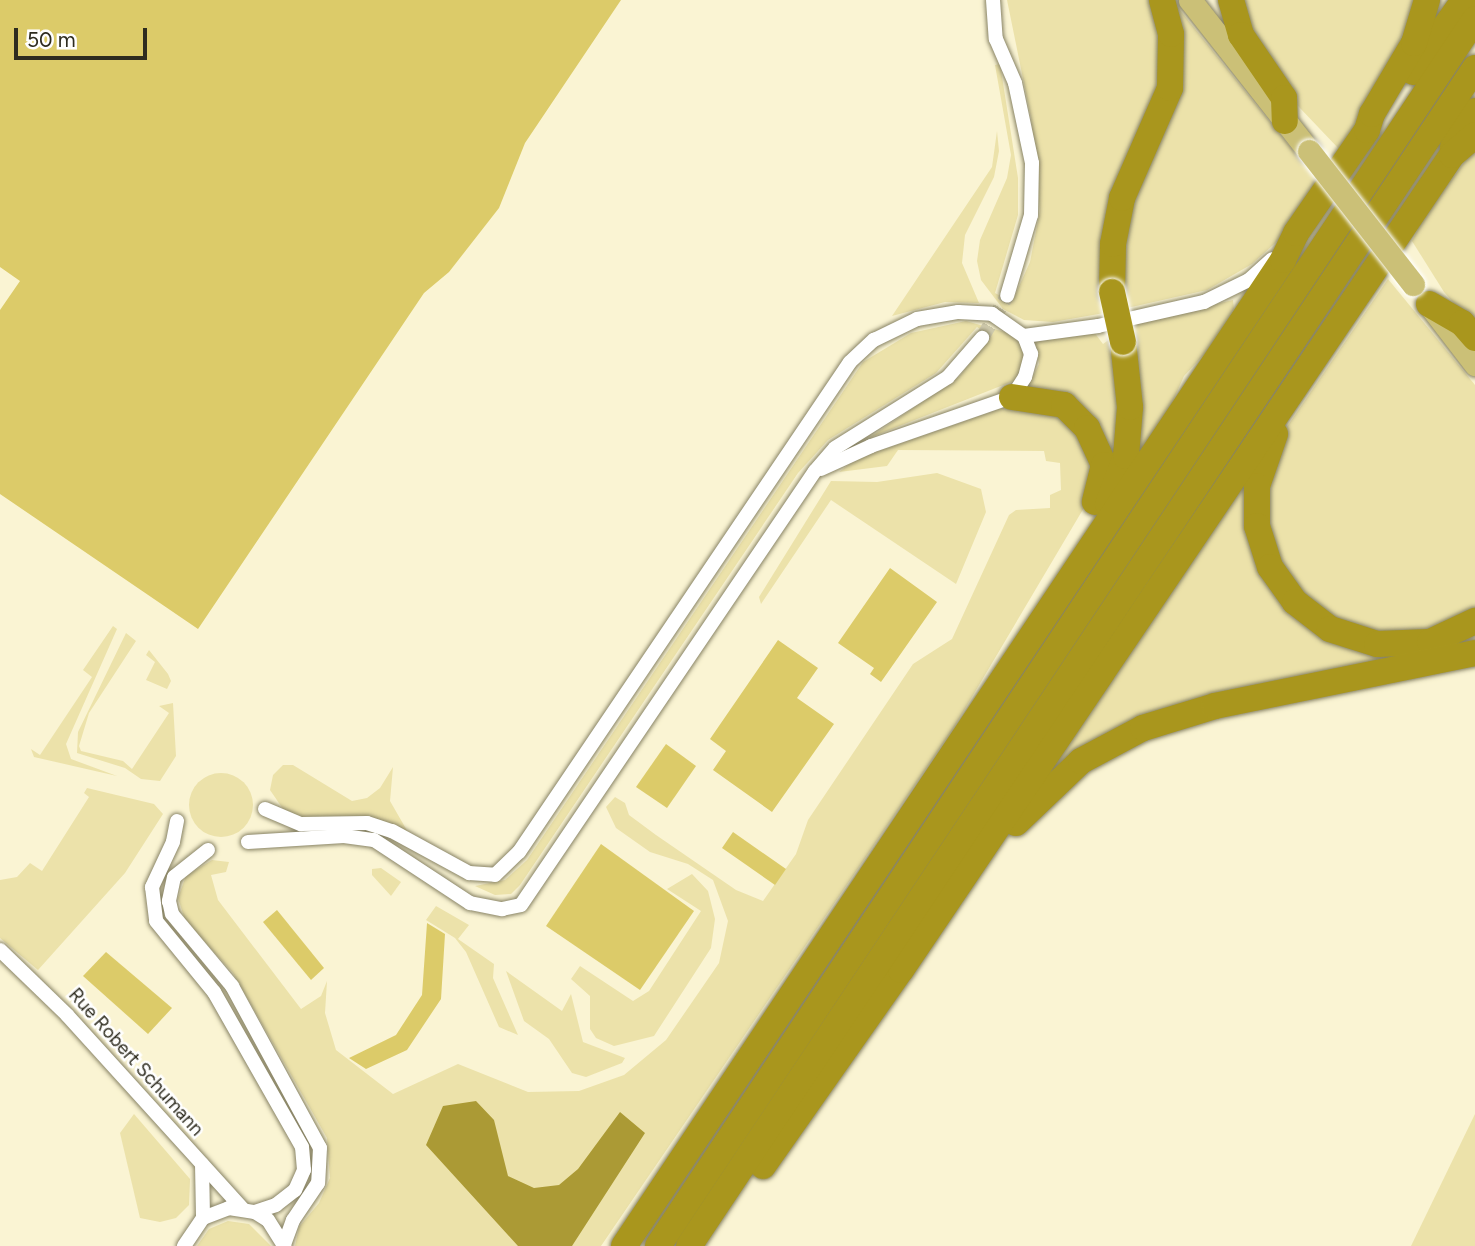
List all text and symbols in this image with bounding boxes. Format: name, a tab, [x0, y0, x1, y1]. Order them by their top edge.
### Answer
scale bar	[18, 14, 150, 58]
text: 50 m	[27, 27, 76, 52]
street label: Rue Robert Schumann	[64, 984, 208, 1140]

